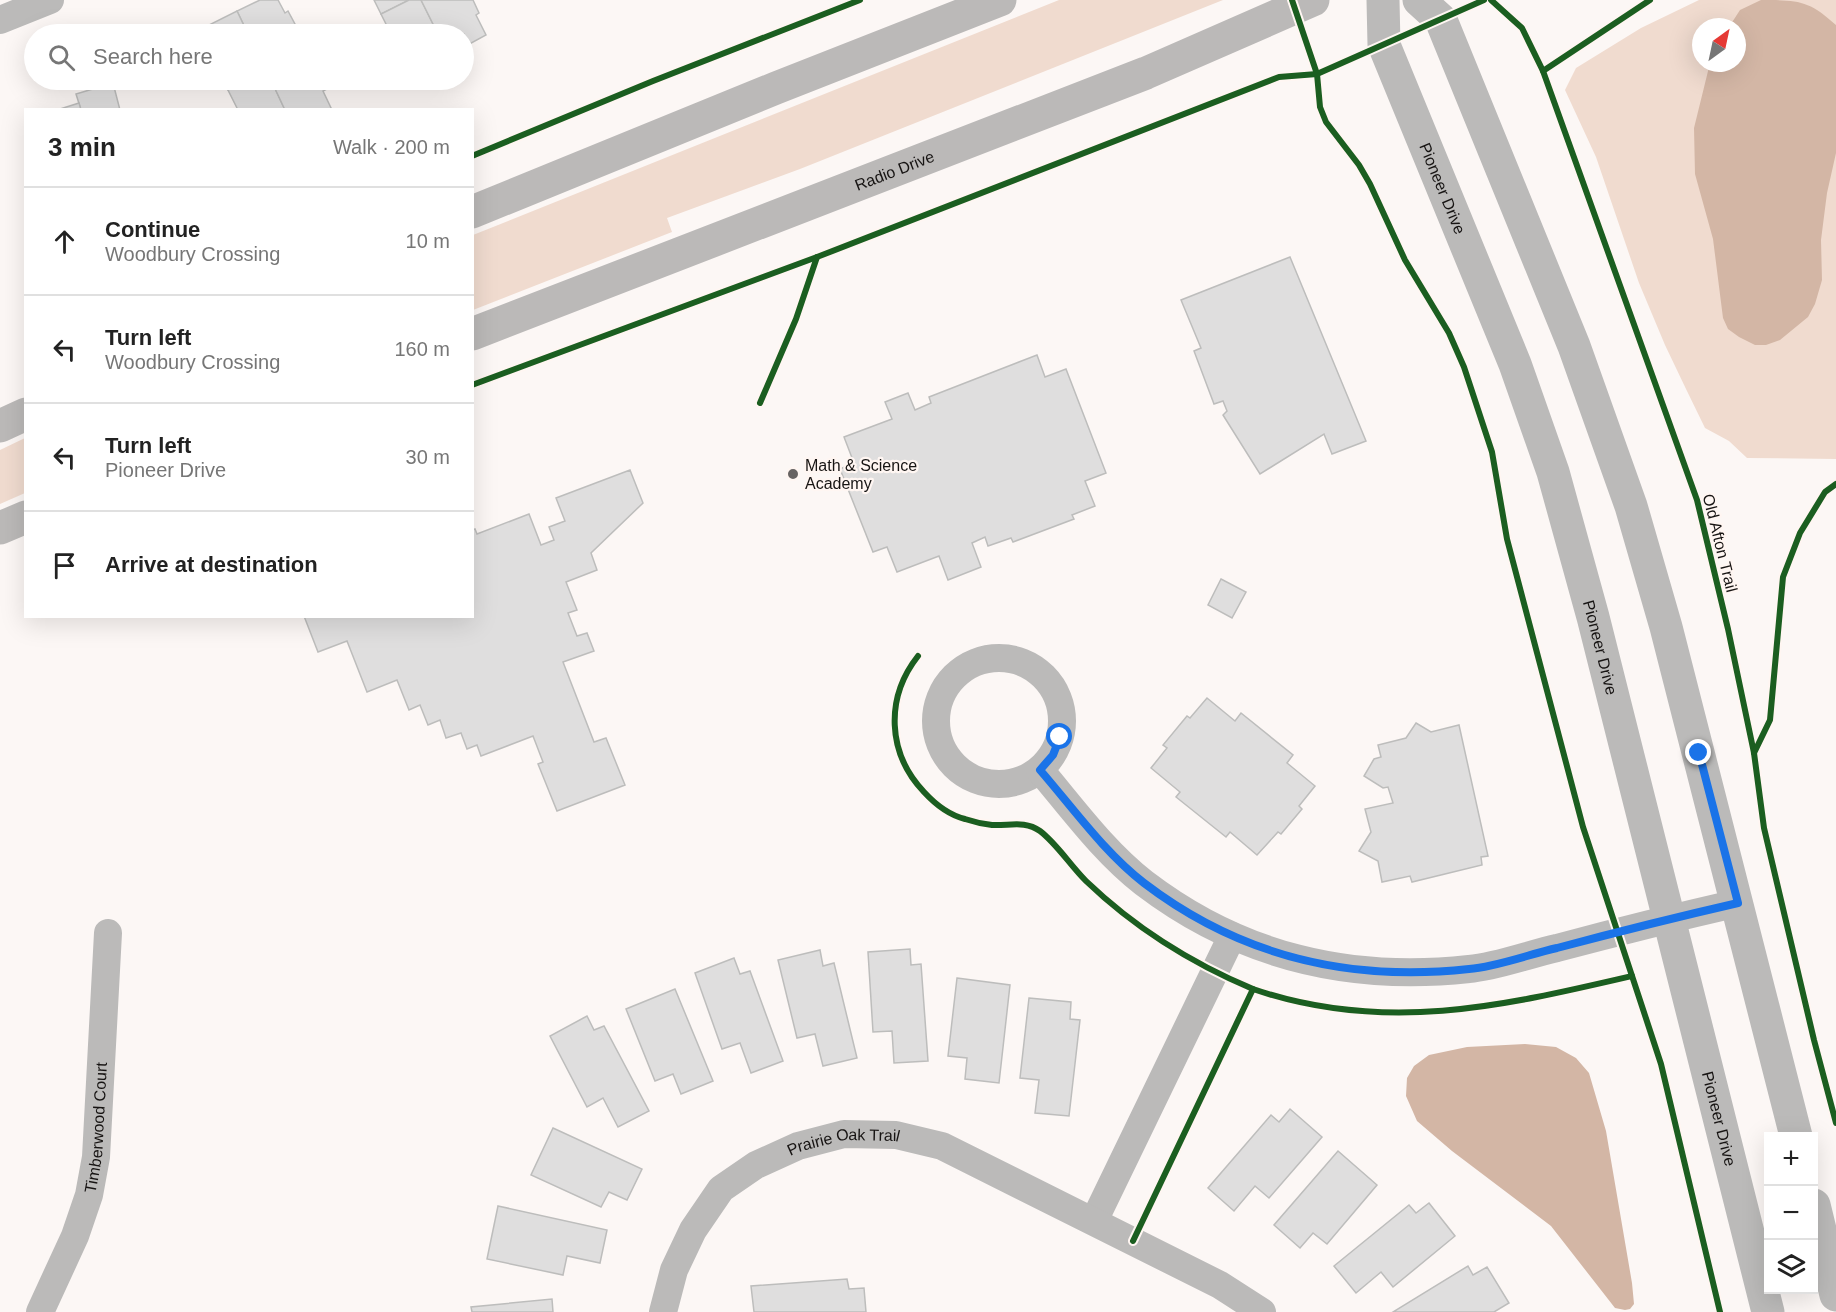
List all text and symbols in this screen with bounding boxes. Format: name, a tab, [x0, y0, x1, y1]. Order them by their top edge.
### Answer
north arrow	[1692, 18, 1746, 72]
search box	[24, 24, 474, 90]
icon: search	[45, 41, 78, 74]
text: Search here	[93, 44, 213, 69]
text: 3 min	[48, 132, 116, 162]
text: Walk · 200 m	[333, 136, 450, 158]
street label: Pioneer Drive	[1417, 140, 1469, 237]
street label: Radio Drive	[852, 147, 937, 193]
text: Continue	[105, 217, 200, 242]
icon: ahead	[48, 225, 81, 258]
text: 10 m	[406, 230, 450, 252]
text: Woodbury Crossing	[105, 243, 280, 265]
text: Turn left	[105, 325, 191, 350]
icon: left	[48, 333, 81, 366]
text: 160 m	[394, 338, 450, 360]
text: Woodbury Crossing	[105, 351, 280, 373]
text: Turn left	[105, 433, 191, 458]
icon: left	[48, 441, 81, 474]
text: 30 m	[406, 446, 450, 468]
place label: Math & Science Academy	[805, 457, 917, 492]
text: Pioneer Drive	[105, 459, 226, 481]
marker: Math & Science Academy	[786, 467, 800, 481]
street label: Old Afton Trail	[1700, 492, 1740, 594]
icon: arrive	[48, 549, 81, 582]
text: Arrive at destination	[105, 552, 318, 577]
street label: Pioneer Drive	[1580, 598, 1621, 696]
route start	[1046, 723, 1072, 749]
route end	[1685, 739, 1711, 765]
street label: Timberwood Court	[81, 1061, 110, 1194]
street label: Pioneer Drive	[1699, 1069, 1739, 1168]
street label: Prairie Oak Trail	[784, 1125, 902, 1158]
map controls	[1764, 1132, 1818, 1294]
button: +	[1764, 1132, 1818, 1186]
button: −	[1764, 1186, 1818, 1240]
button: layers	[1764, 1240, 1818, 1294]

